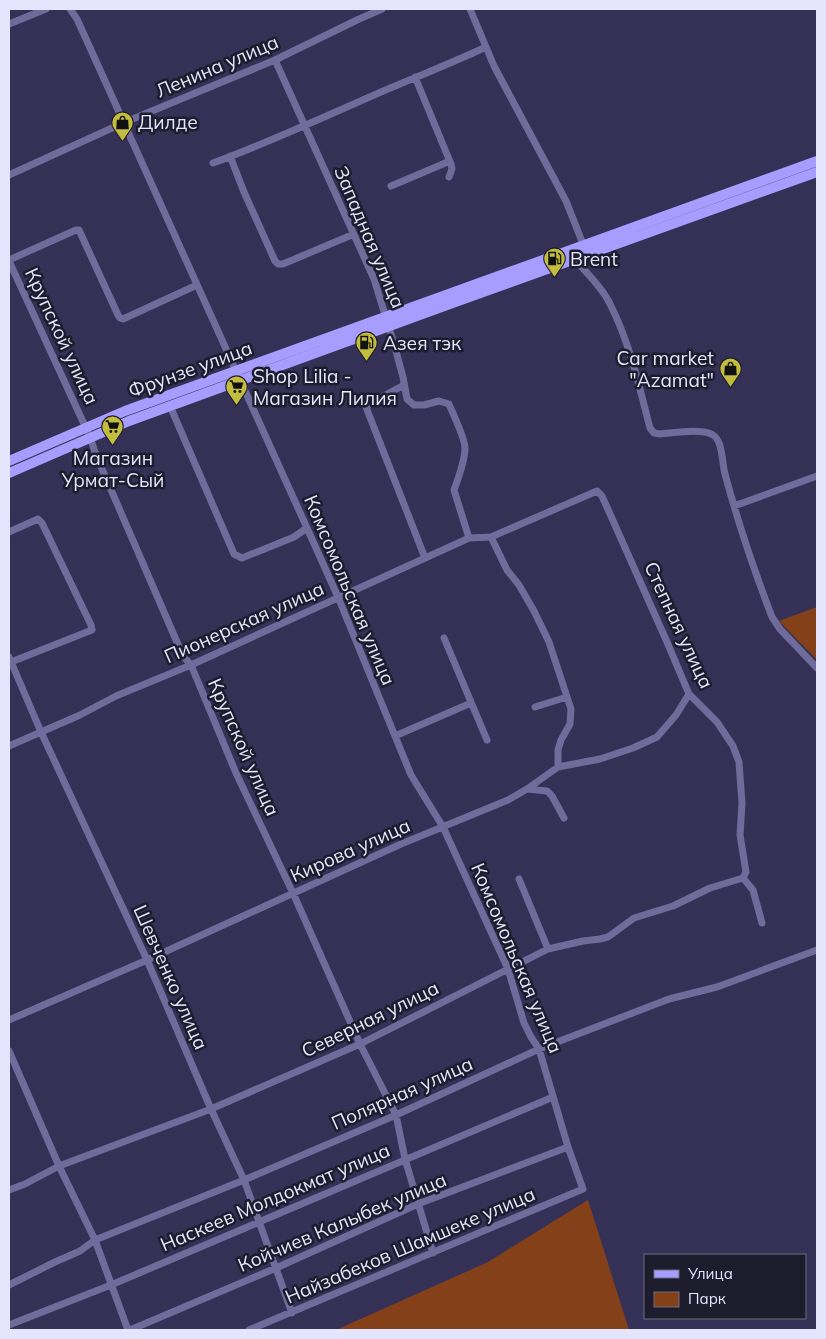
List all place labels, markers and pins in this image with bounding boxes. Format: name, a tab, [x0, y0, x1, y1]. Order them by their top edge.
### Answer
shop icon: Дилде	[110, 110, 134, 141]
place label: Дилде	[138, 110, 198, 134]
fuel station icon: Brent	[542, 247, 566, 278]
place label: Brent	[570, 247, 618, 271]
fuel station icon: Азея тэк	[355, 331, 379, 362]
place label: Азея тэк	[383, 331, 462, 355]
place label: Car market "Azamat"	[617, 346, 714, 392]
shop icon: Car market "Azamat"	[718, 357, 742, 388]
place label: Shop Lilia - Магазин Лилия	[253, 364, 397, 410]
supermarket icon: Shop Lilia - Магазин Лилия	[225, 375, 249, 406]
supermarket icon: Магазин Урмат-Сый	[101, 415, 125, 446]
place label: Магазин Урмат-Сый	[61, 446, 164, 492]

